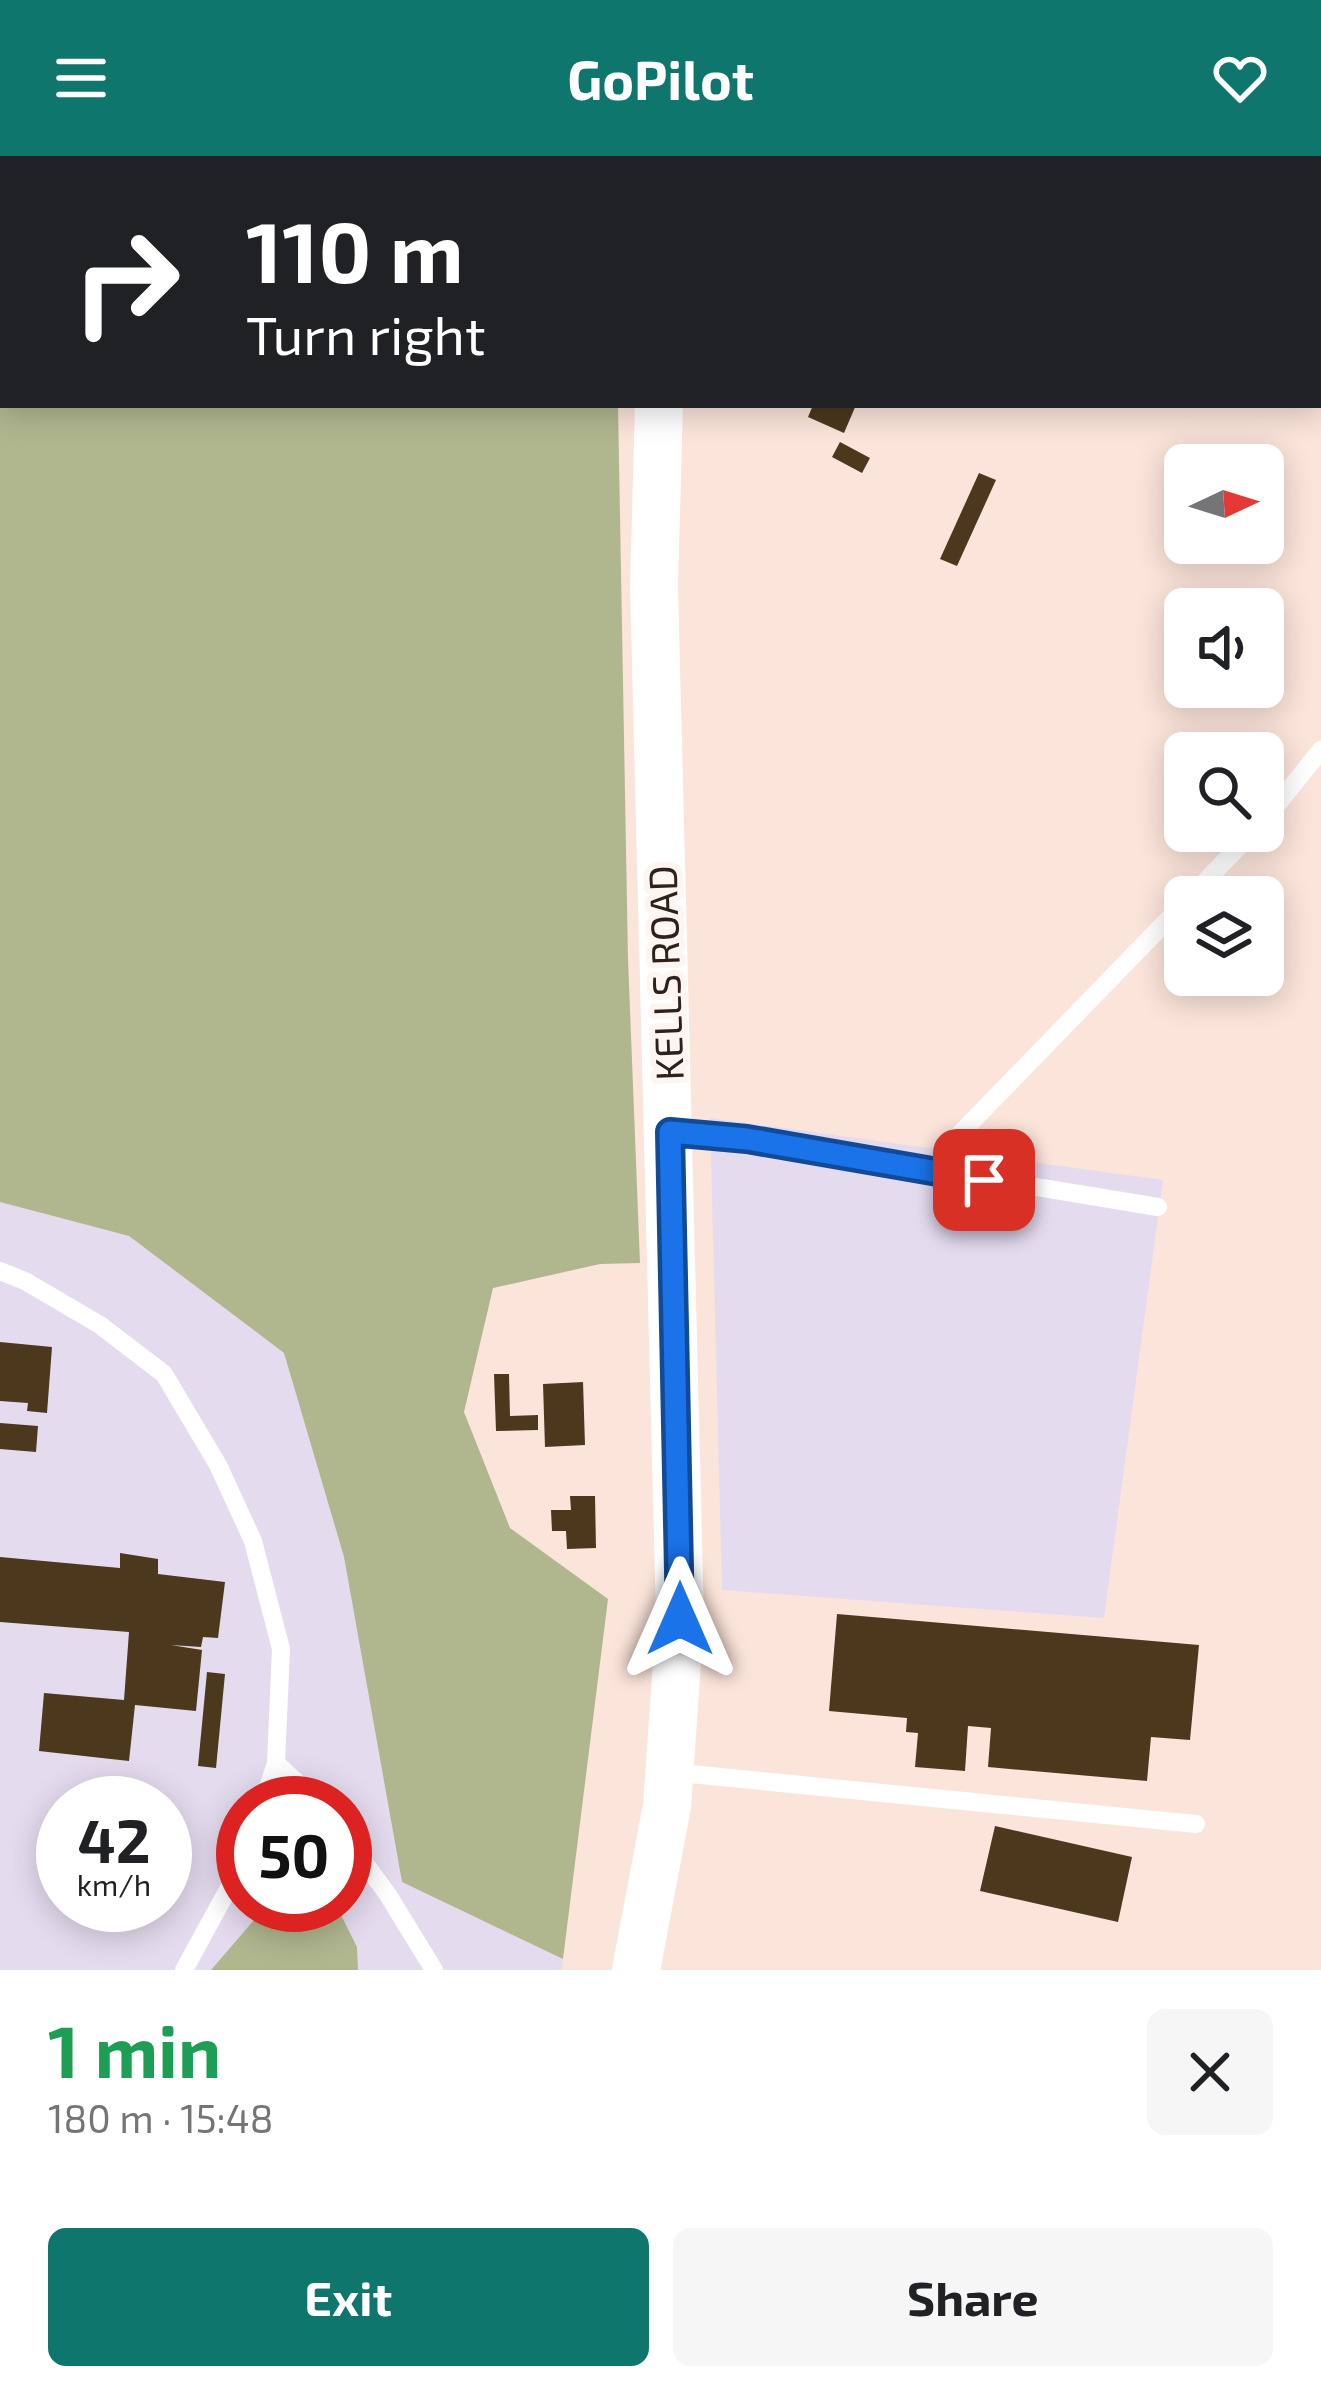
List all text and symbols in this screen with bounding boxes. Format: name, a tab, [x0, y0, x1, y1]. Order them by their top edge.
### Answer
icon: menu	[48, 45, 114, 111]
icon: heart	[1207, 45, 1273, 111]
text: GoPilot	[567, 46, 754, 111]
text: 110 m	[246, 199, 464, 300]
icon: right	[48, 204, 204, 360]
text: Turn right	[246, 301, 486, 366]
north arrow	[1164, 444, 1284, 564]
map controls	[1164, 444, 1284, 996]
button: sound	[1164, 588, 1284, 708]
button: search	[1164, 732, 1284, 852]
street label: KELLS ROAD	[637, 865, 692, 1082]
button: layers	[1164, 876, 1284, 996]
pin	[933, 1129, 1035, 1231]
icon: arrive	[951, 1147, 1017, 1213]
position arrow	[617, 1556, 743, 1682]
speed limit sign: 50	[216, 1776, 372, 1932]
text: 42	[77, 1803, 151, 1875]
text: km/h	[77, 1866, 151, 1902]
text: 1 min	[48, 2006, 221, 2092]
button: close	[1147, 2009, 1273, 2135]
text: 180 m · 15:48	[48, 2094, 273, 2141]
button: Exit	[48, 2228, 649, 2366]
button: Share	[673, 2228, 1273, 2366]

